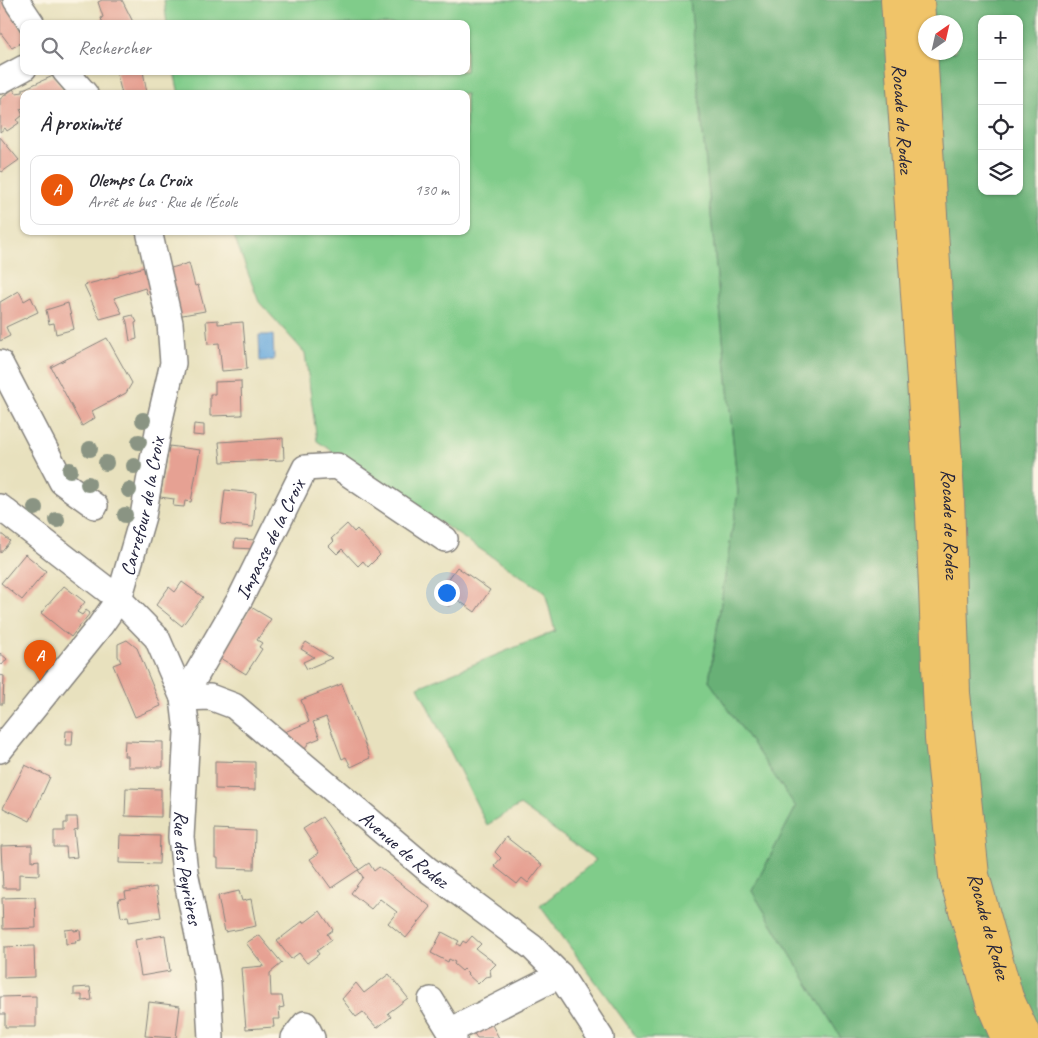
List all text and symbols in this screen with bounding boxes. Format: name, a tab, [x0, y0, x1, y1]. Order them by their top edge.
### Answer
north arrow	[918, 15, 963, 60]
map controls	[978, 15, 1023, 195]
button: +	[978, 15, 1023, 60]
search box	[20, 20, 470, 75]
icon: search	[38, 34, 66, 62]
text: Rechercher	[78, 36, 151, 60]
button: −	[978, 60, 1023, 105]
street label: Rocade de Rodez	[887, 63, 919, 176]
button: locate	[978, 105, 1023, 150]
text: À proximité	[40, 110, 120, 136]
button: layers	[978, 150, 1023, 195]
text: Olemps La Croix	[88, 168, 192, 192]
text: A	[53, 180, 61, 200]
text: 130 m	[415, 180, 449, 200]
text: Arrêt de bus · Rue de l'École	[88, 192, 237, 212]
street label: Carrefour de la Croix	[114, 433, 170, 578]
street label: Rocade de Rodez	[936, 469, 965, 581]
street label: Impasse de la Croix	[229, 473, 311, 603]
your location	[434, 580, 460, 606]
pin: A	[24, 640, 56, 681]
street label: Avenue de Rodez	[354, 805, 455, 894]
street label: Rue des Peyrières	[168, 810, 208, 929]
street label: Rocade de Rodez	[962, 870, 1016, 984]

